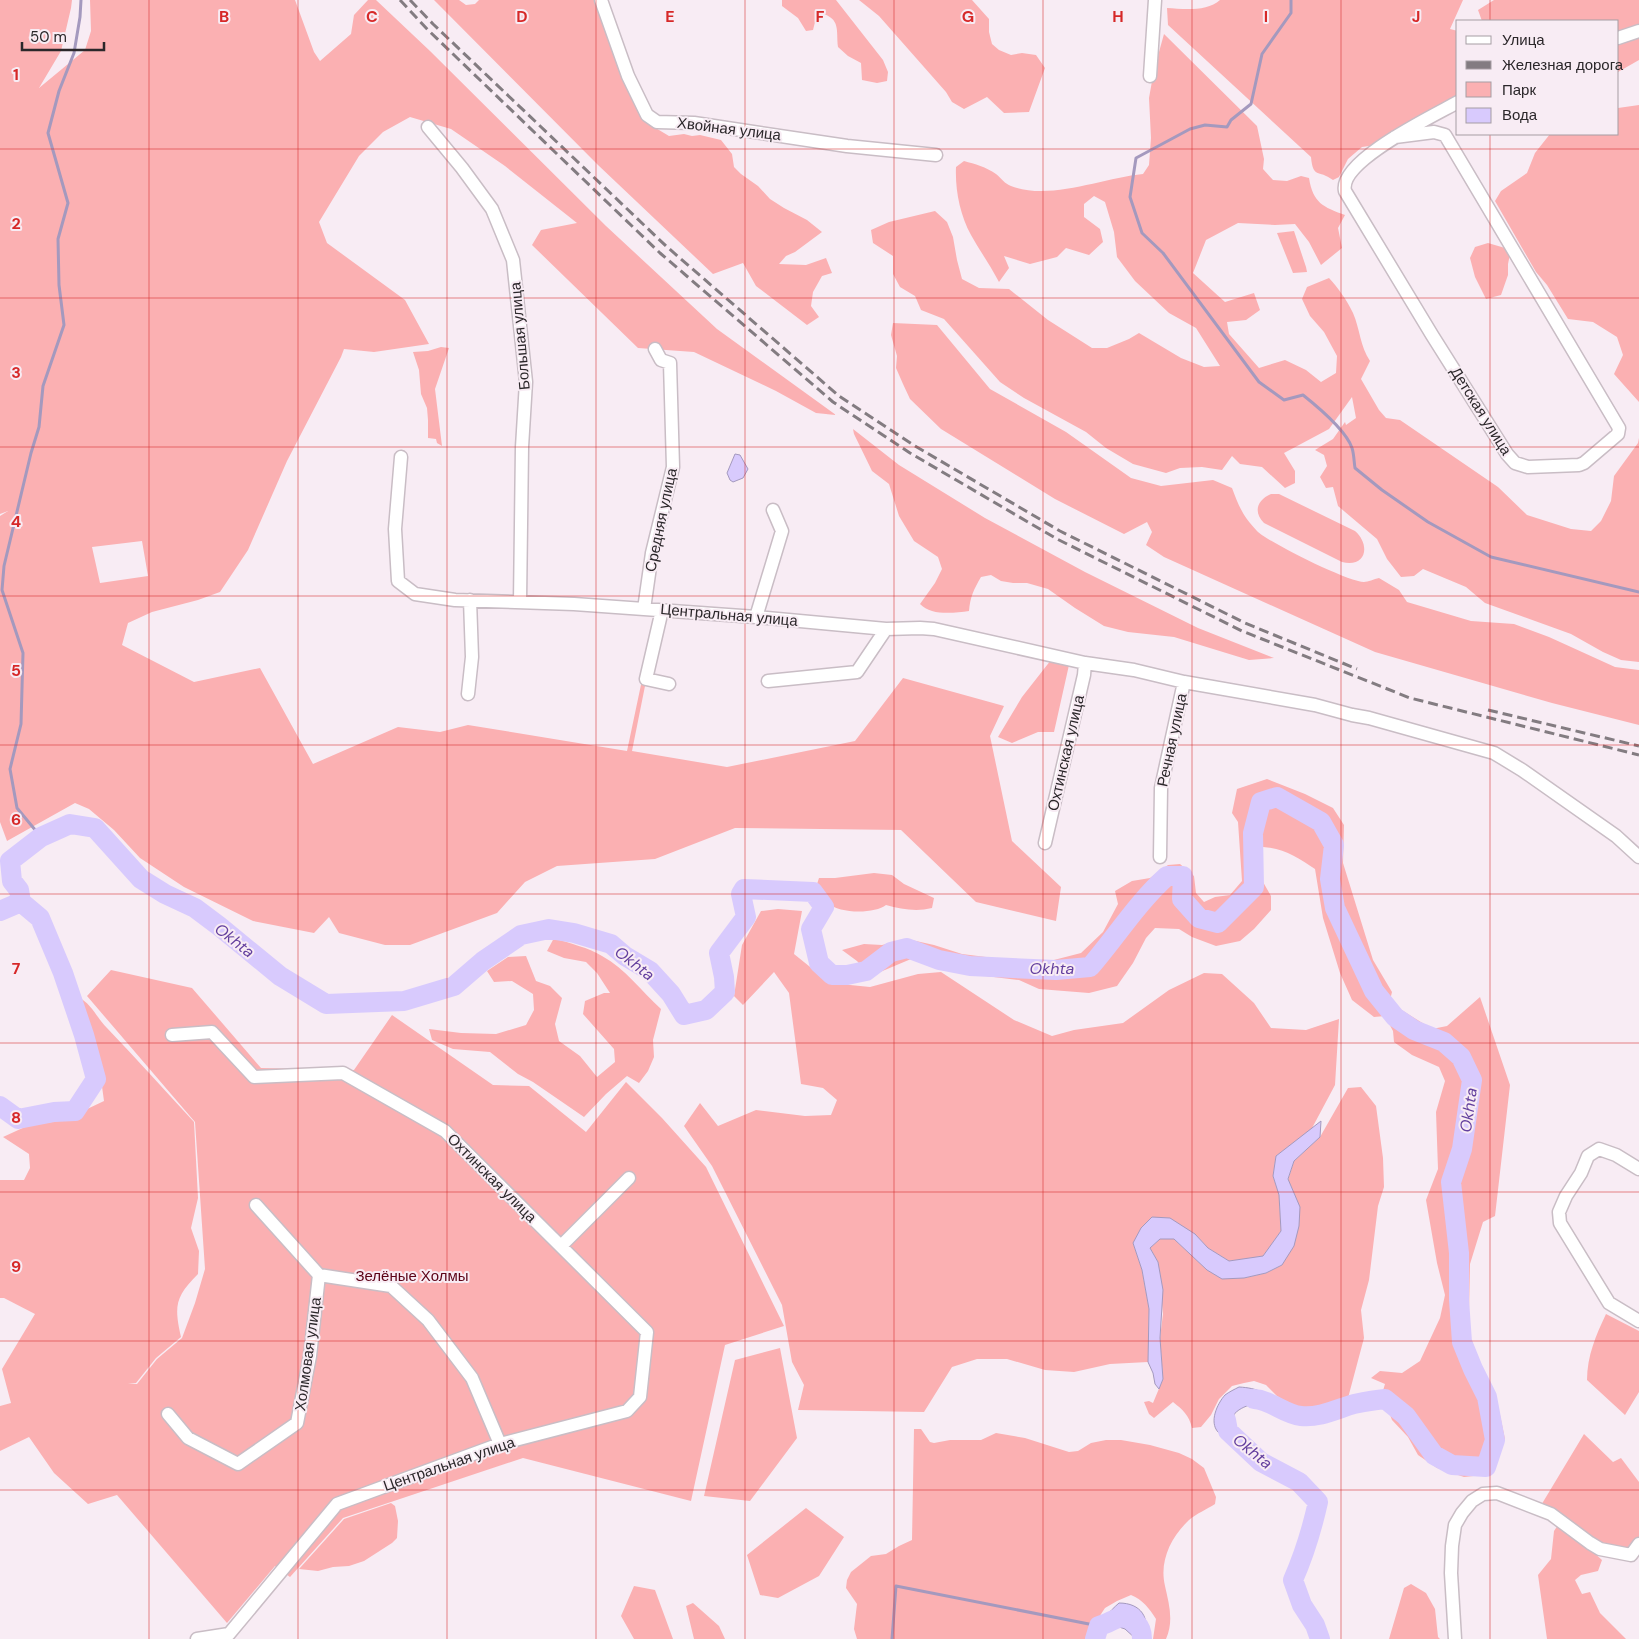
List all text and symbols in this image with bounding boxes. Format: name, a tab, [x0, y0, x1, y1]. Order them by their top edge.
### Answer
text: B	[219, 6, 229, 27]
text: C	[366, 6, 378, 27]
text: D	[516, 6, 528, 27]
text: E	[665, 6, 675, 27]
text: F	[816, 6, 825, 27]
text: G	[962, 6, 974, 27]
text: H	[1112, 6, 1124, 27]
text: I	[1264, 6, 1268, 27]
text: J	[1412, 6, 1420, 27]
scale bar	[22, 20, 105, 52]
legend	[1456, 20, 1619, 135]
text: 50 m	[30, 27, 67, 47]
text: Улица	[1502, 30, 1545, 50]
text: Железная дорога	[1502, 55, 1624, 75]
text: 1	[13, 64, 19, 85]
text: Парк	[1502, 80, 1536, 100]
text: Вода	[1502, 105, 1538, 125]
street label: Хвойная улица	[676, 113, 783, 145]
text: 2	[11, 213, 21, 234]
street label: Большая улица	[505, 281, 535, 391]
text: 3	[11, 362, 21, 383]
street label: Детская улица	[1446, 363, 1517, 460]
street label: Средняя улица	[640, 466, 682, 574]
text: 4	[11, 511, 21, 532]
street label: Центральная улица	[659, 599, 799, 631]
text: 5	[11, 660, 21, 681]
street label: Речная улица	[1152, 691, 1192, 789]
street label: Охтинская улица	[1043, 692, 1089, 813]
text: 6	[11, 809, 21, 830]
water label: Okhta	[211, 918, 259, 963]
water label: Okhta	[611, 941, 659, 986]
text: 7	[12, 958, 21, 979]
water label: Okhta	[1030, 958, 1075, 979]
water label: Okhta	[1455, 1086, 1482, 1134]
text: 8	[11, 1107, 21, 1128]
street label: Охтинская улица	[443, 1129, 541, 1227]
text: 9	[11, 1256, 21, 1277]
park label: Зелёные Холмы	[355, 1266, 469, 1286]
street label: Холмовая улица	[290, 1295, 326, 1412]
water label: Okhta	[1229, 1429, 1277, 1474]
street label: Центральная улица	[381, 1432, 518, 1496]

